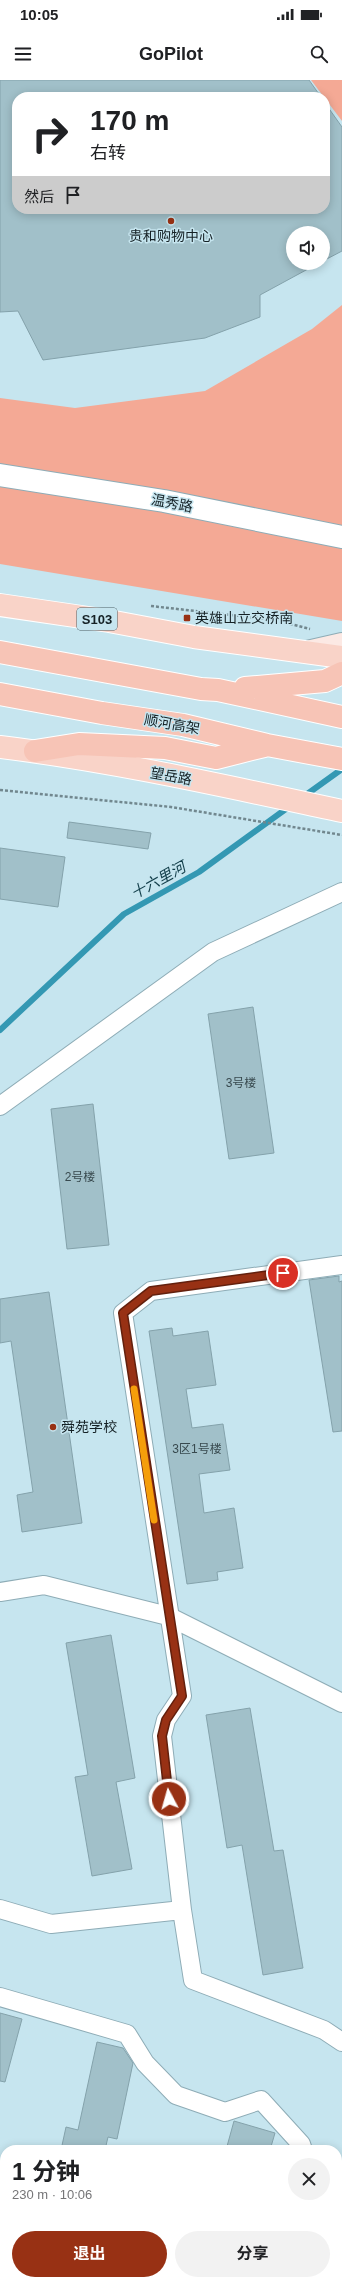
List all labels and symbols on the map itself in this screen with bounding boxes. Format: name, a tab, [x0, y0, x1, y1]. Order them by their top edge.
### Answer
marker: 贵和购物中心	[166, 216, 176, 226]
place label: 贵和购物中心	[129, 228, 213, 244]
street label: 温秀路	[150, 491, 194, 515]
road number: S103	[77, 608, 117, 630]
place label: 英雄山立交桥南	[195, 610, 293, 626]
marker: 英雄山立交桥南	[182, 613, 192, 623]
street label: 顺河高架	[143, 711, 201, 737]
street label: 望岳路	[149, 764, 193, 788]
water label: 十六里河	[128, 857, 191, 902]
house number: 3号楼	[226, 1076, 256, 1090]
house number: 2号楼	[65, 1170, 95, 1184]
pin	[266, 1256, 300, 1290]
place label: 舜苑学校	[61, 1419, 117, 1435]
marker: 舜苑学校	[48, 1422, 58, 1432]
house number: 3区1号楼	[172, 1442, 222, 1456]
position arrow	[148, 1778, 190, 1820]

